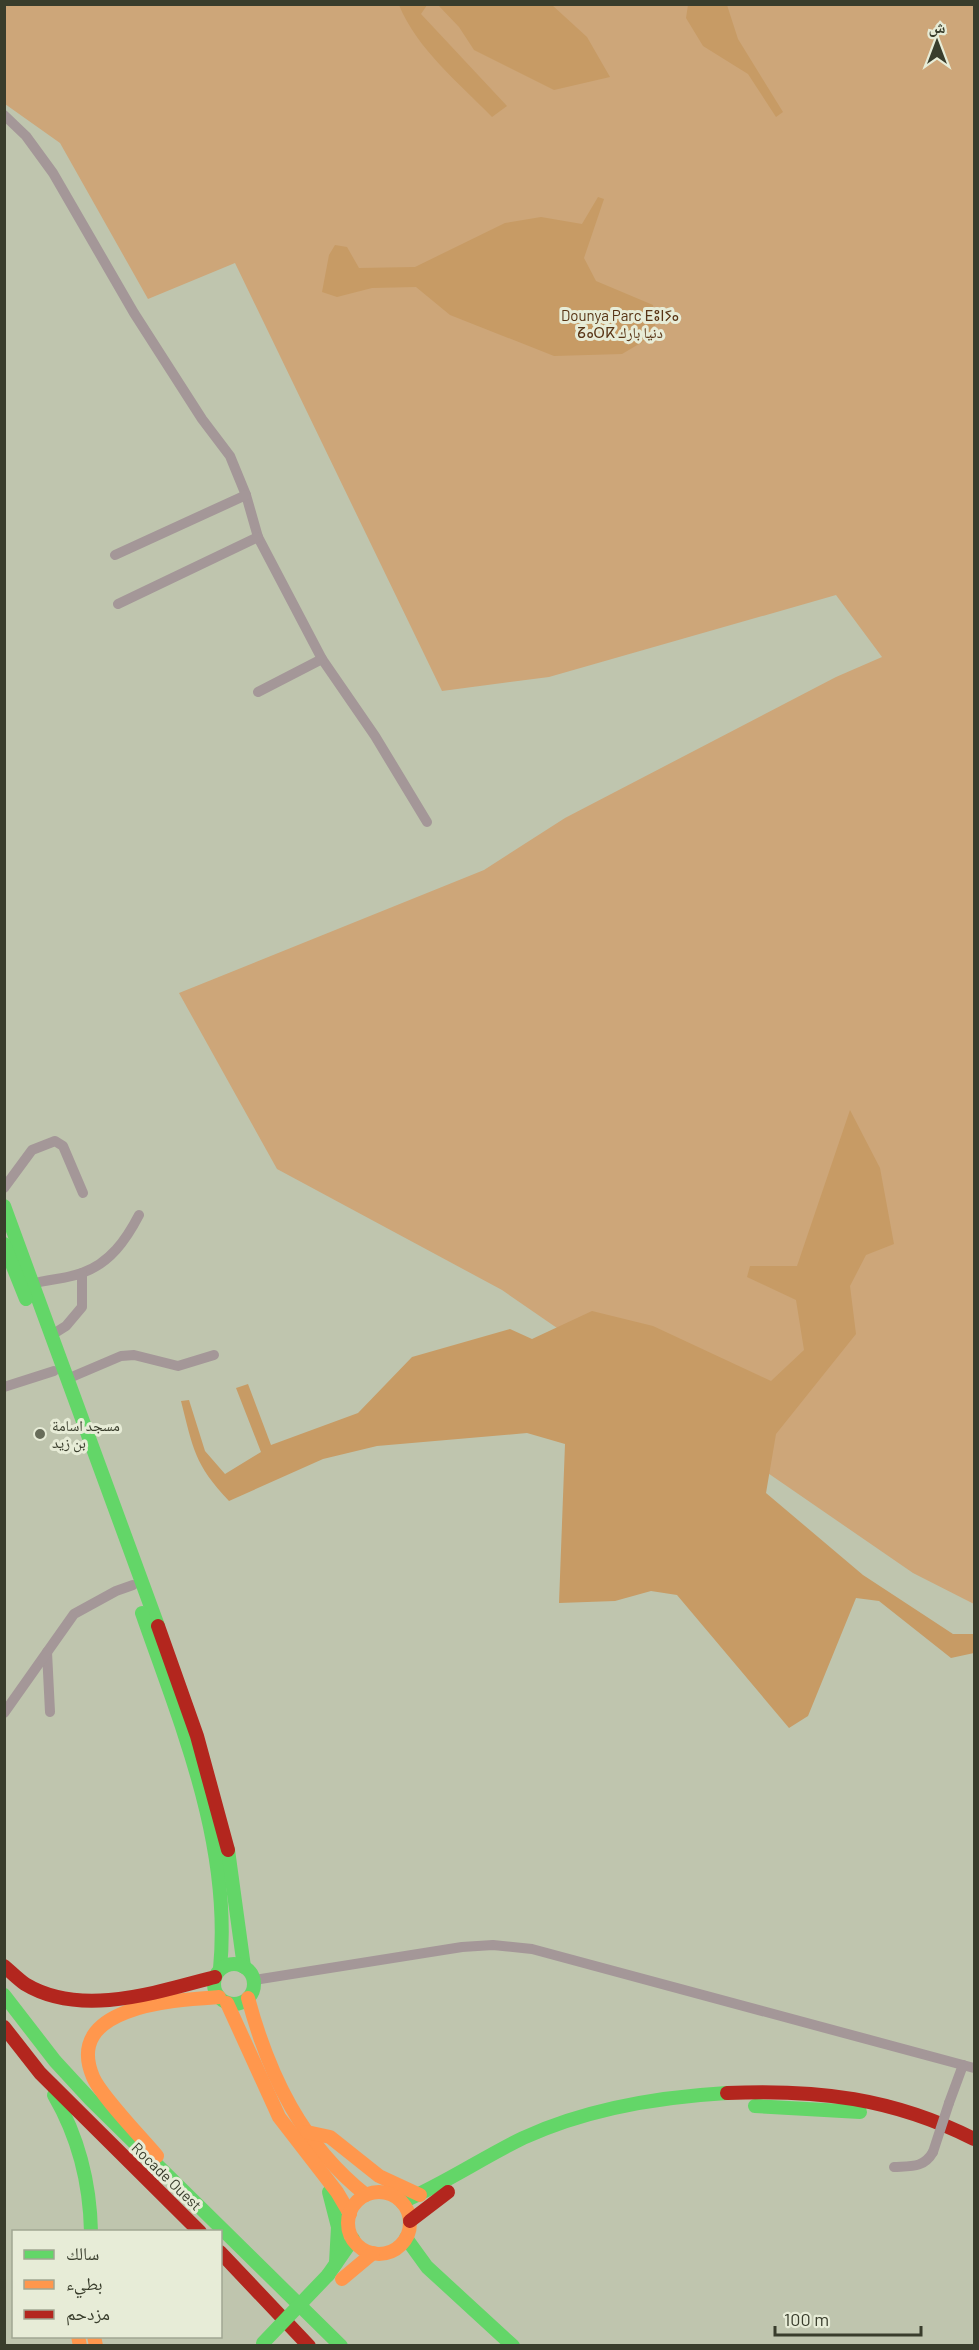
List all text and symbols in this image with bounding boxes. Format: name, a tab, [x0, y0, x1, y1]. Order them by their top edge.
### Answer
north arrow	[907, 12, 967, 72]
text: ش	[929, 17, 946, 37]
park label: Dounya Parc ⴹⵓⵏⵢⴰ ⵒⴰⵔⴽ دنيا بارك	[561, 306, 679, 342]
place label: مسجد اسامة بن زيد	[52, 1416, 120, 1453]
marker: مسجد اسامة بن زيد	[33, 1427, 47, 1441]
street label: Rocade Ouest	[128, 2138, 206, 2214]
legend	[12, 2230, 222, 2338]
text: سالك	[66, 2242, 99, 2264]
text: بطيء	[66, 2272, 103, 2299]
scale bar	[775, 2299, 920, 2337]
text: مزدحم	[66, 2302, 110, 2326]
text: 100 m	[784, 2308, 829, 2330]

